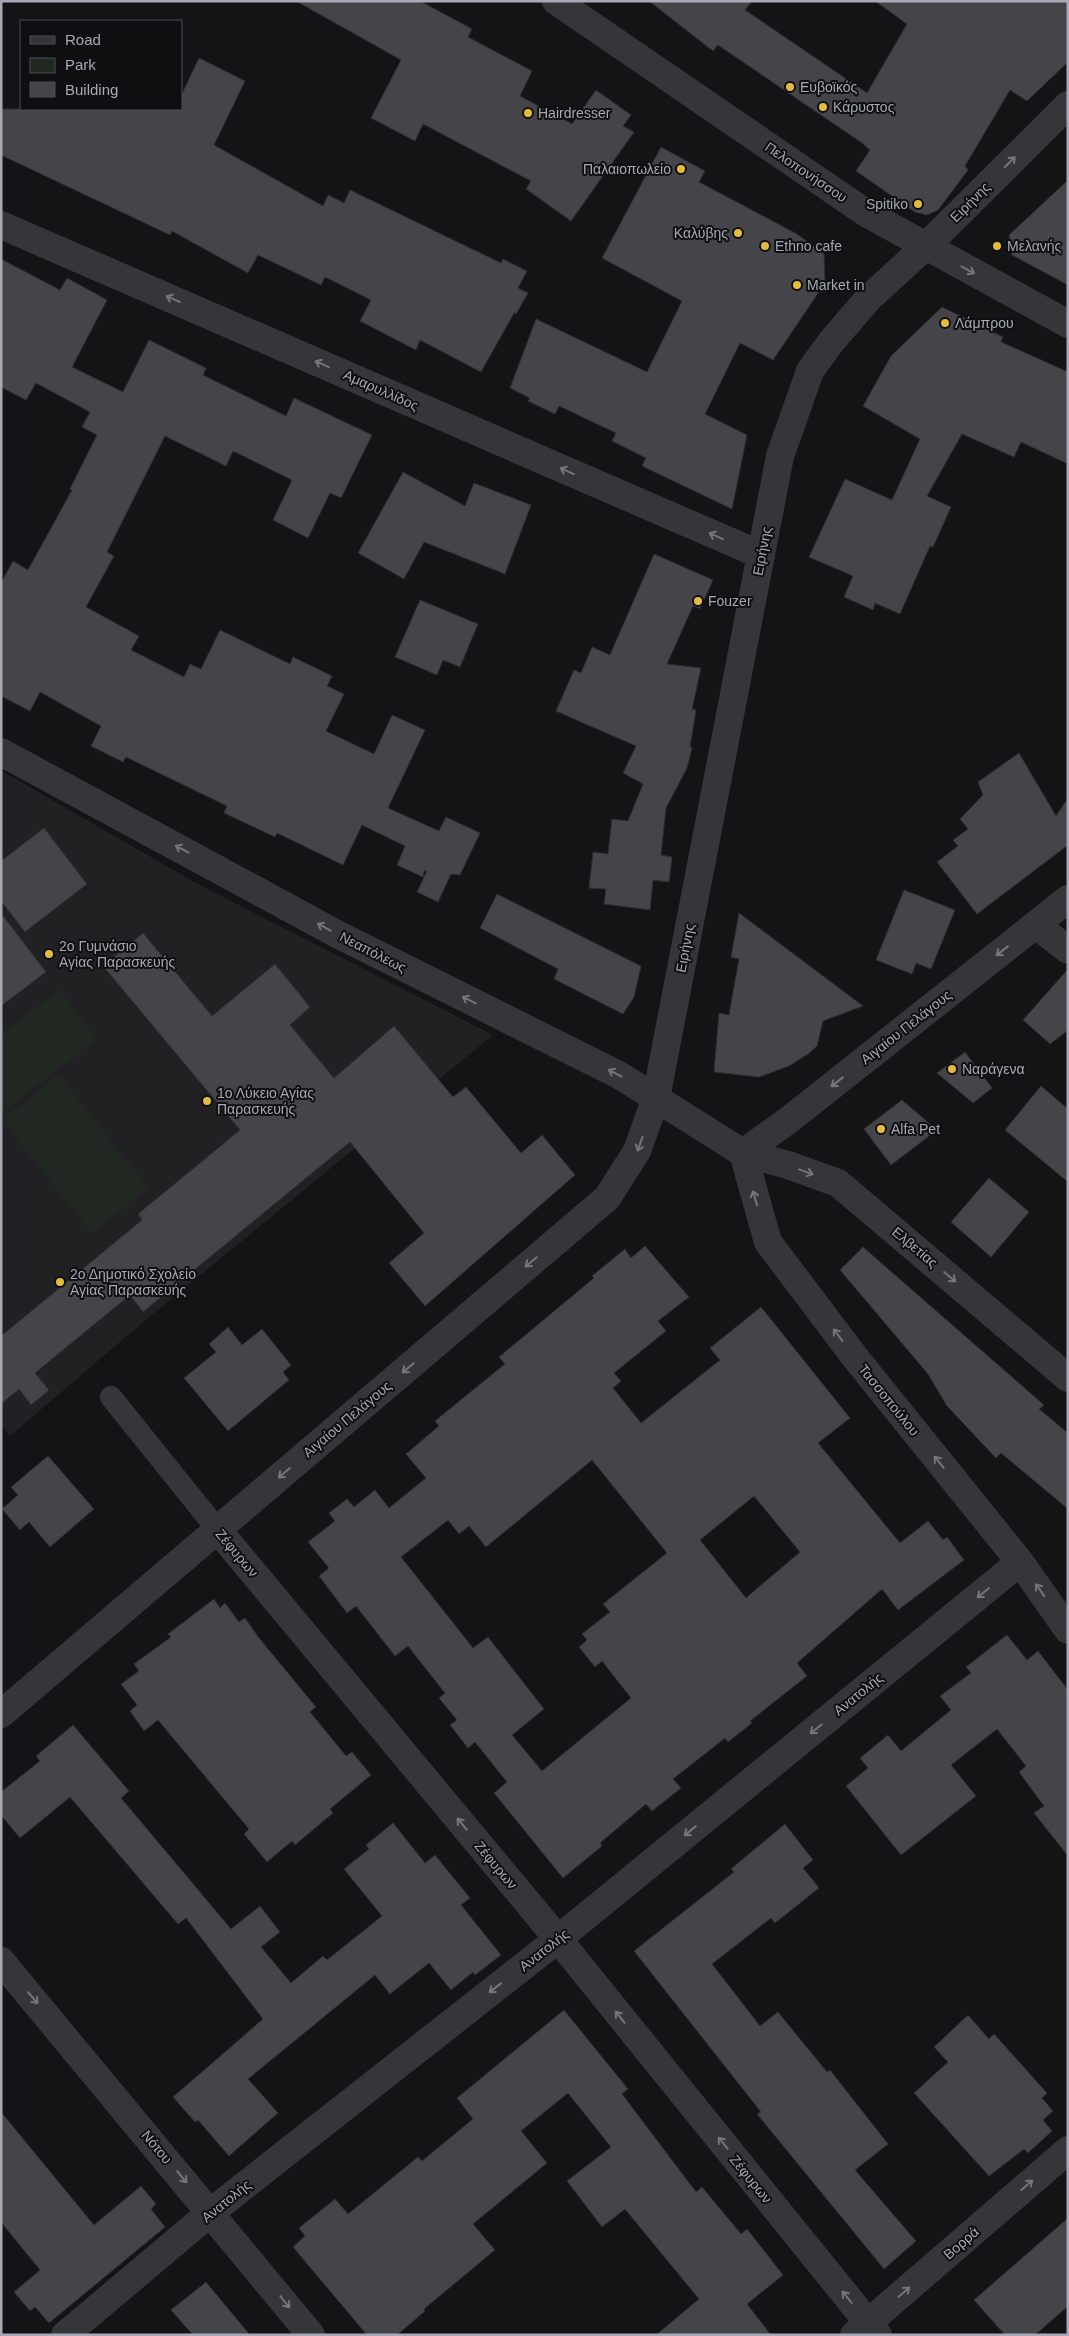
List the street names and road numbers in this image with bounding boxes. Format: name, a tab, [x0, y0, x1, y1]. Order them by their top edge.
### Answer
street label: Πελοπονήσσου	[762, 139, 850, 205]
street label: Ειρήνης	[947, 179, 993, 225]
street label: Αμαρυλλίδος	[341, 366, 421, 414]
street label: Ειρήνης	[749, 525, 775, 577]
street label: Ειρήνης	[672, 922, 698, 974]
street label: Νεαπόλεως	[337, 928, 409, 976]
street label: Αιγαίου Πελάγους	[858, 987, 955, 1067]
street label: Ελβετίας	[889, 1223, 941, 1271]
street label: Τασσοπούλου	[855, 1361, 923, 1439]
street label: Αιγαίου Πελάγους	[300, 1377, 395, 1461]
street label: Ζέφυρων	[212, 1526, 262, 1580]
street label: Ανατολής	[830, 1669, 886, 1719]
street label: Ζέφυρων	[471, 1838, 521, 1892]
street label: Ανατολής	[516, 1926, 572, 1974]
street label: Νότου	[139, 2127, 175, 2167]
street label: Ζέφυρων	[727, 2152, 775, 2206]
street label: Ανατολής	[198, 2176, 254, 2226]
street label: Βορρά	[940, 2223, 982, 2263]

